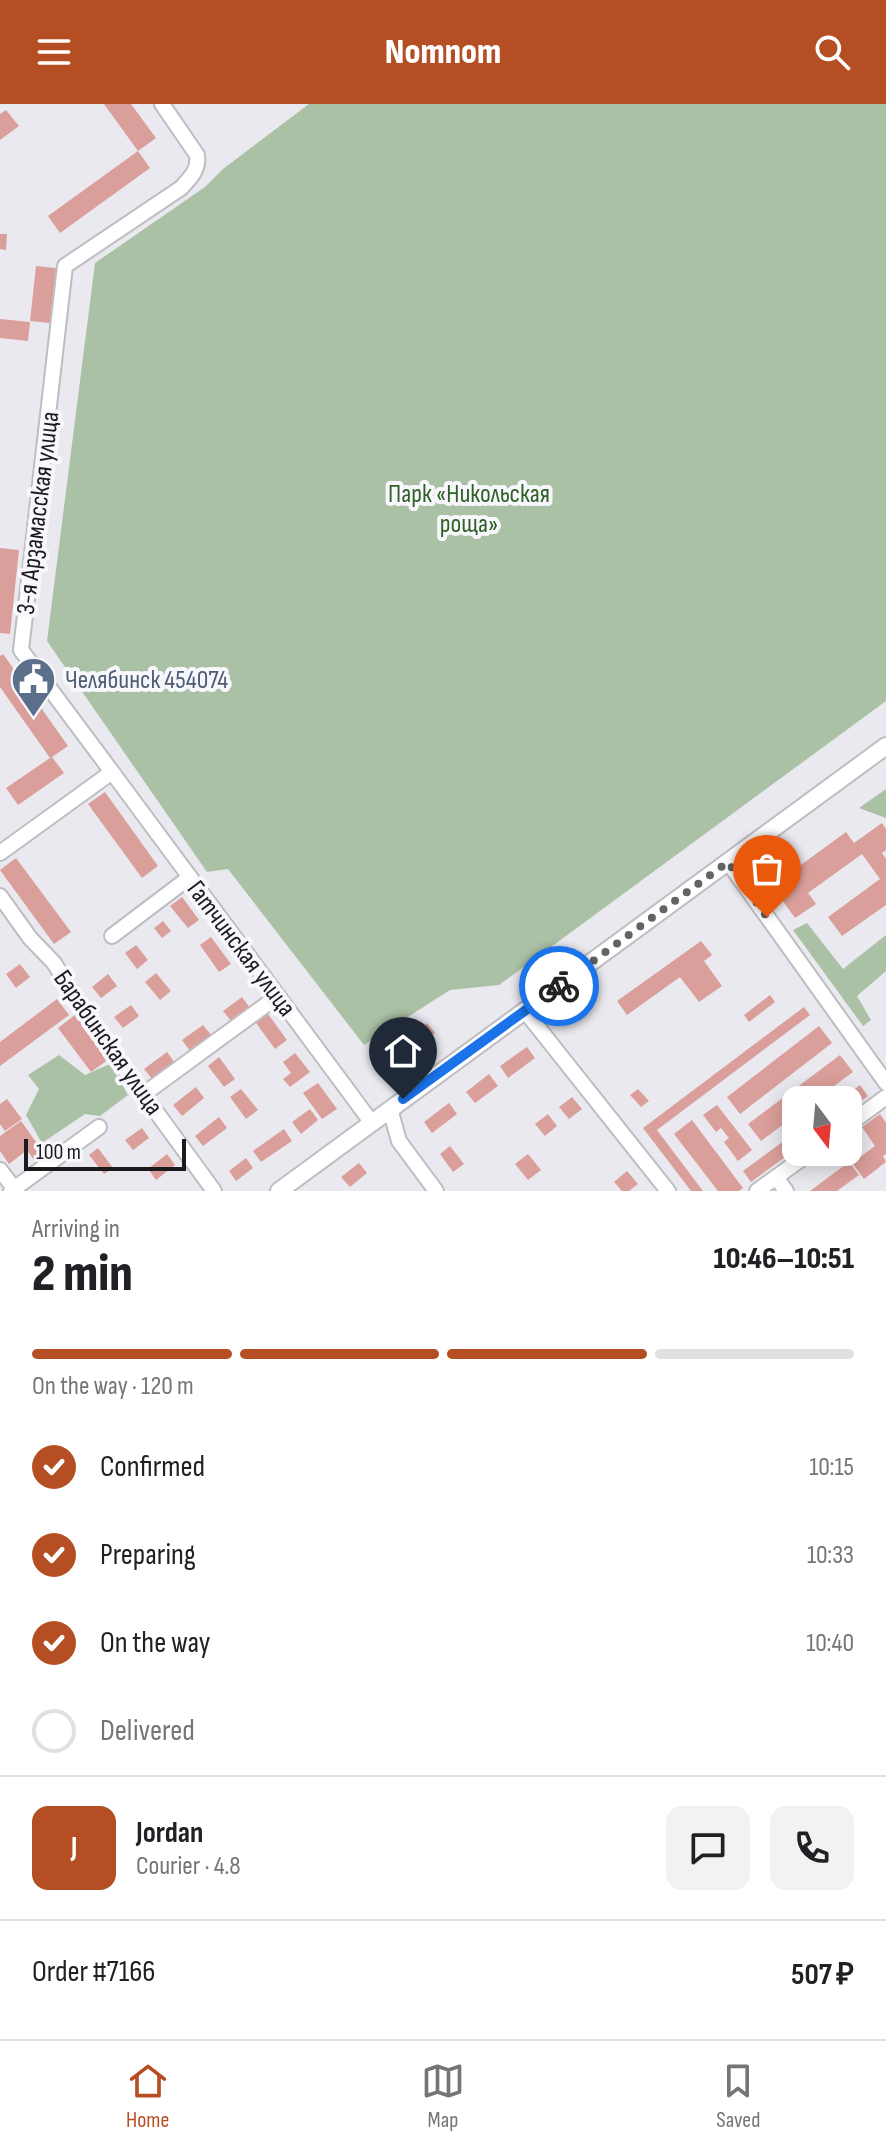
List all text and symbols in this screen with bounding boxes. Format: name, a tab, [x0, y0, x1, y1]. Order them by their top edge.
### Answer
icon: menu	[32, 30, 76, 74]
icon: search	[810, 30, 854, 74]
text: Nomnom	[385, 31, 501, 74]
street label: 3-я Арзамасская улица	[11, 410, 66, 617]
park label: Парк «Никольская роща»	[388, 479, 550, 540]
public building icon: Челябинск 454074	[10, 655, 58, 718]
place label: Челябинск 454074	[65, 665, 228, 696]
pin	[733, 835, 801, 917]
icon: bag	[745, 847, 789, 891]
street label: Гатчинская улица	[180, 875, 302, 1023]
courier	[519, 946, 599, 1026]
street label: Барабинская улица	[46, 964, 169, 1121]
icon: bike	[537, 964, 581, 1008]
pin	[369, 1017, 437, 1099]
icon: home	[381, 1029, 425, 1073]
north arrow	[782, 1086, 862, 1166]
map controls	[782, 1086, 862, 1166]
scale bar	[24, 1135, 186, 1171]
text: 100 m	[36, 1139, 81, 1166]
text: Arriving in	[32, 1214, 120, 1245]
text: 10:46–10:51	[714, 1241, 854, 1277]
text: 2 min	[32, 1243, 133, 1306]
text: On the way · 120 m	[32, 1371, 194, 1402]
icon: check	[32, 1445, 76, 1489]
text: Confirmed	[100, 1449, 205, 1485]
text: 10:15	[809, 1452, 854, 1483]
icon: check	[32, 1533, 76, 1577]
text: Preparing	[100, 1537, 196, 1573]
text: 10:33	[807, 1540, 854, 1571]
icon: check	[32, 1621, 76, 1665]
text: On the way	[100, 1625, 210, 1661]
text: 10:40	[806, 1628, 854, 1659]
text: Delivered	[100, 1713, 195, 1749]
button: chat	[666, 1806, 750, 1890]
button: phone	[770, 1806, 854, 1890]
text: Jordan	[136, 1815, 203, 1851]
text: J	[71, 1830, 77, 1866]
text: Courier · 4.8	[136, 1851, 241, 1882]
text: Order #7166	[32, 1954, 155, 1990]
text: 507 ₽	[791, 1957, 854, 1993]
tab: Home	[126, 2059, 170, 2134]
tab: Map	[421, 2059, 465, 2134]
tab: Saved	[716, 2059, 760, 2134]

